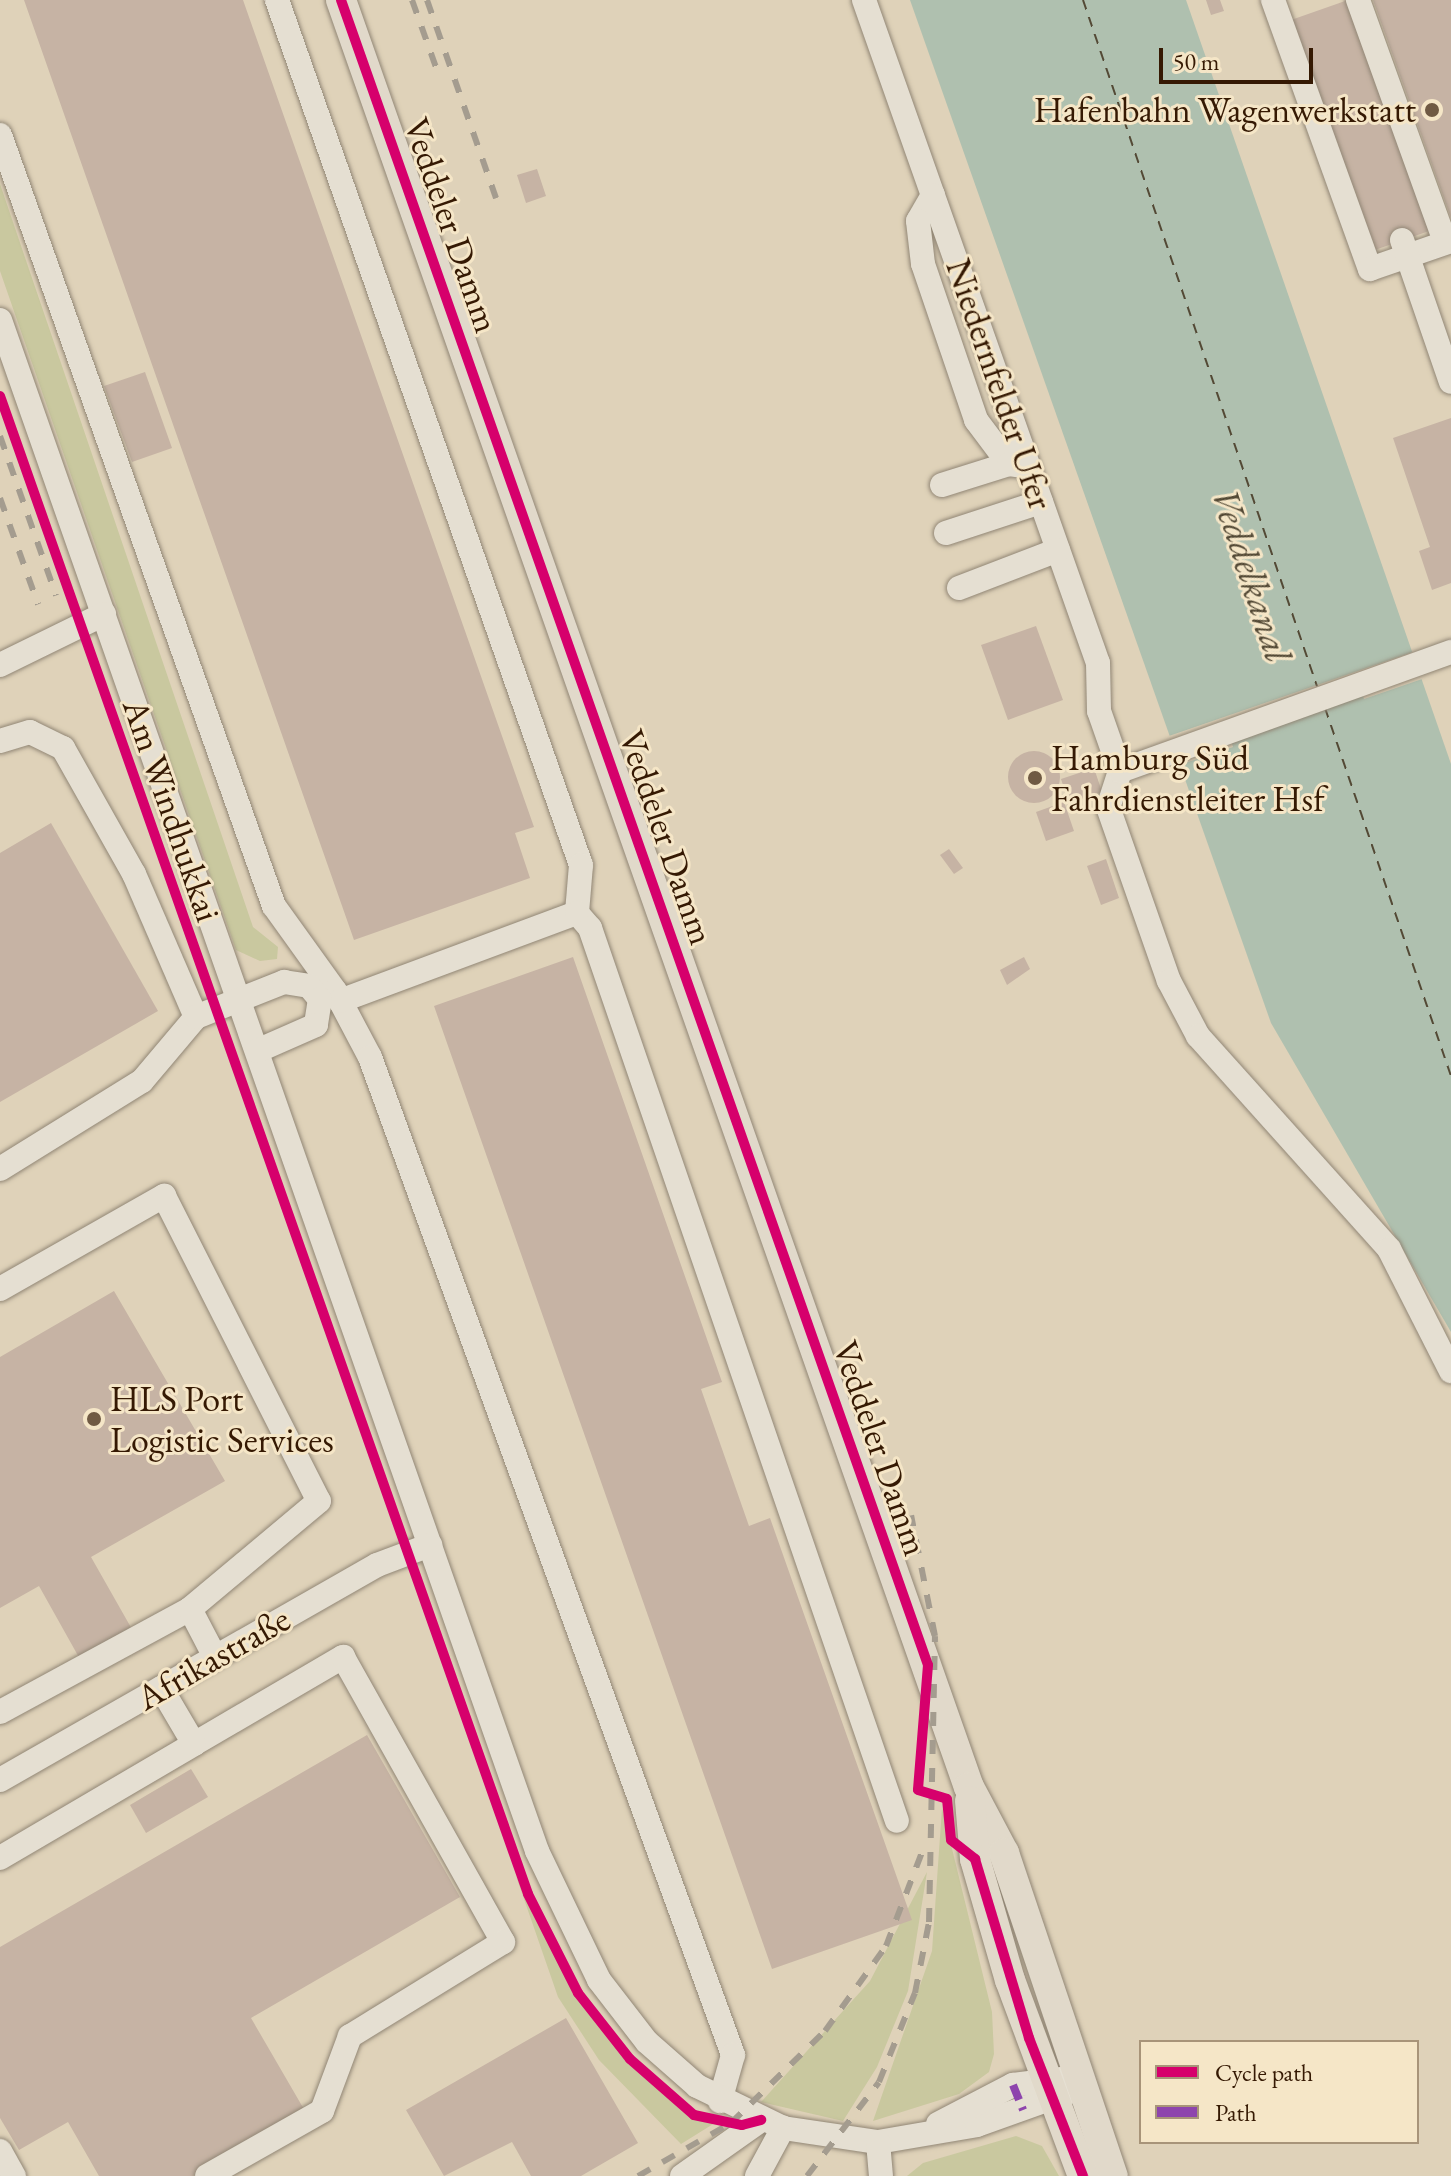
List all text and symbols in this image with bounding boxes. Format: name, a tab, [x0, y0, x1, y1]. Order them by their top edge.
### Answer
scale bar	[1163, 32, 1317, 82]
text: 50 m	[1173, 46, 1220, 77]
place label: Hafenbahn Wagenwerkstatt	[1034, 88, 1416, 132]
marker: Hafenbahn Wagenwerkstatt	[1423, 101, 1441, 119]
street label: Veddeler Damm	[395, 112, 509, 338]
street label: Niedernfelder Ufer	[937, 253, 1063, 515]
water label: Veddelkanal	[1202, 482, 1302, 668]
street label: Am Windhukkai	[114, 693, 230, 927]
street label: Veddeler Damm	[610, 724, 724, 950]
place label: Hamburg Süd Fahrdienstleiter Hsf	[1051, 735, 1325, 820]
marker: Hamburg Süd Fahrdienstleiter Hsf	[1026, 769, 1044, 787]
street label: Veddeler Damm	[824, 1335, 938, 1561]
place label: HLS Port Logistic Services	[110, 1376, 334, 1461]
marker: HLS Port Logistic Services	[85, 1410, 103, 1428]
street label: Afrikastraße	[129, 1597, 297, 1719]
legend	[1139, 2040, 1419, 2144]
text: Cycle path	[1215, 2057, 1313, 2088]
text: Path	[1215, 2097, 1257, 2128]

